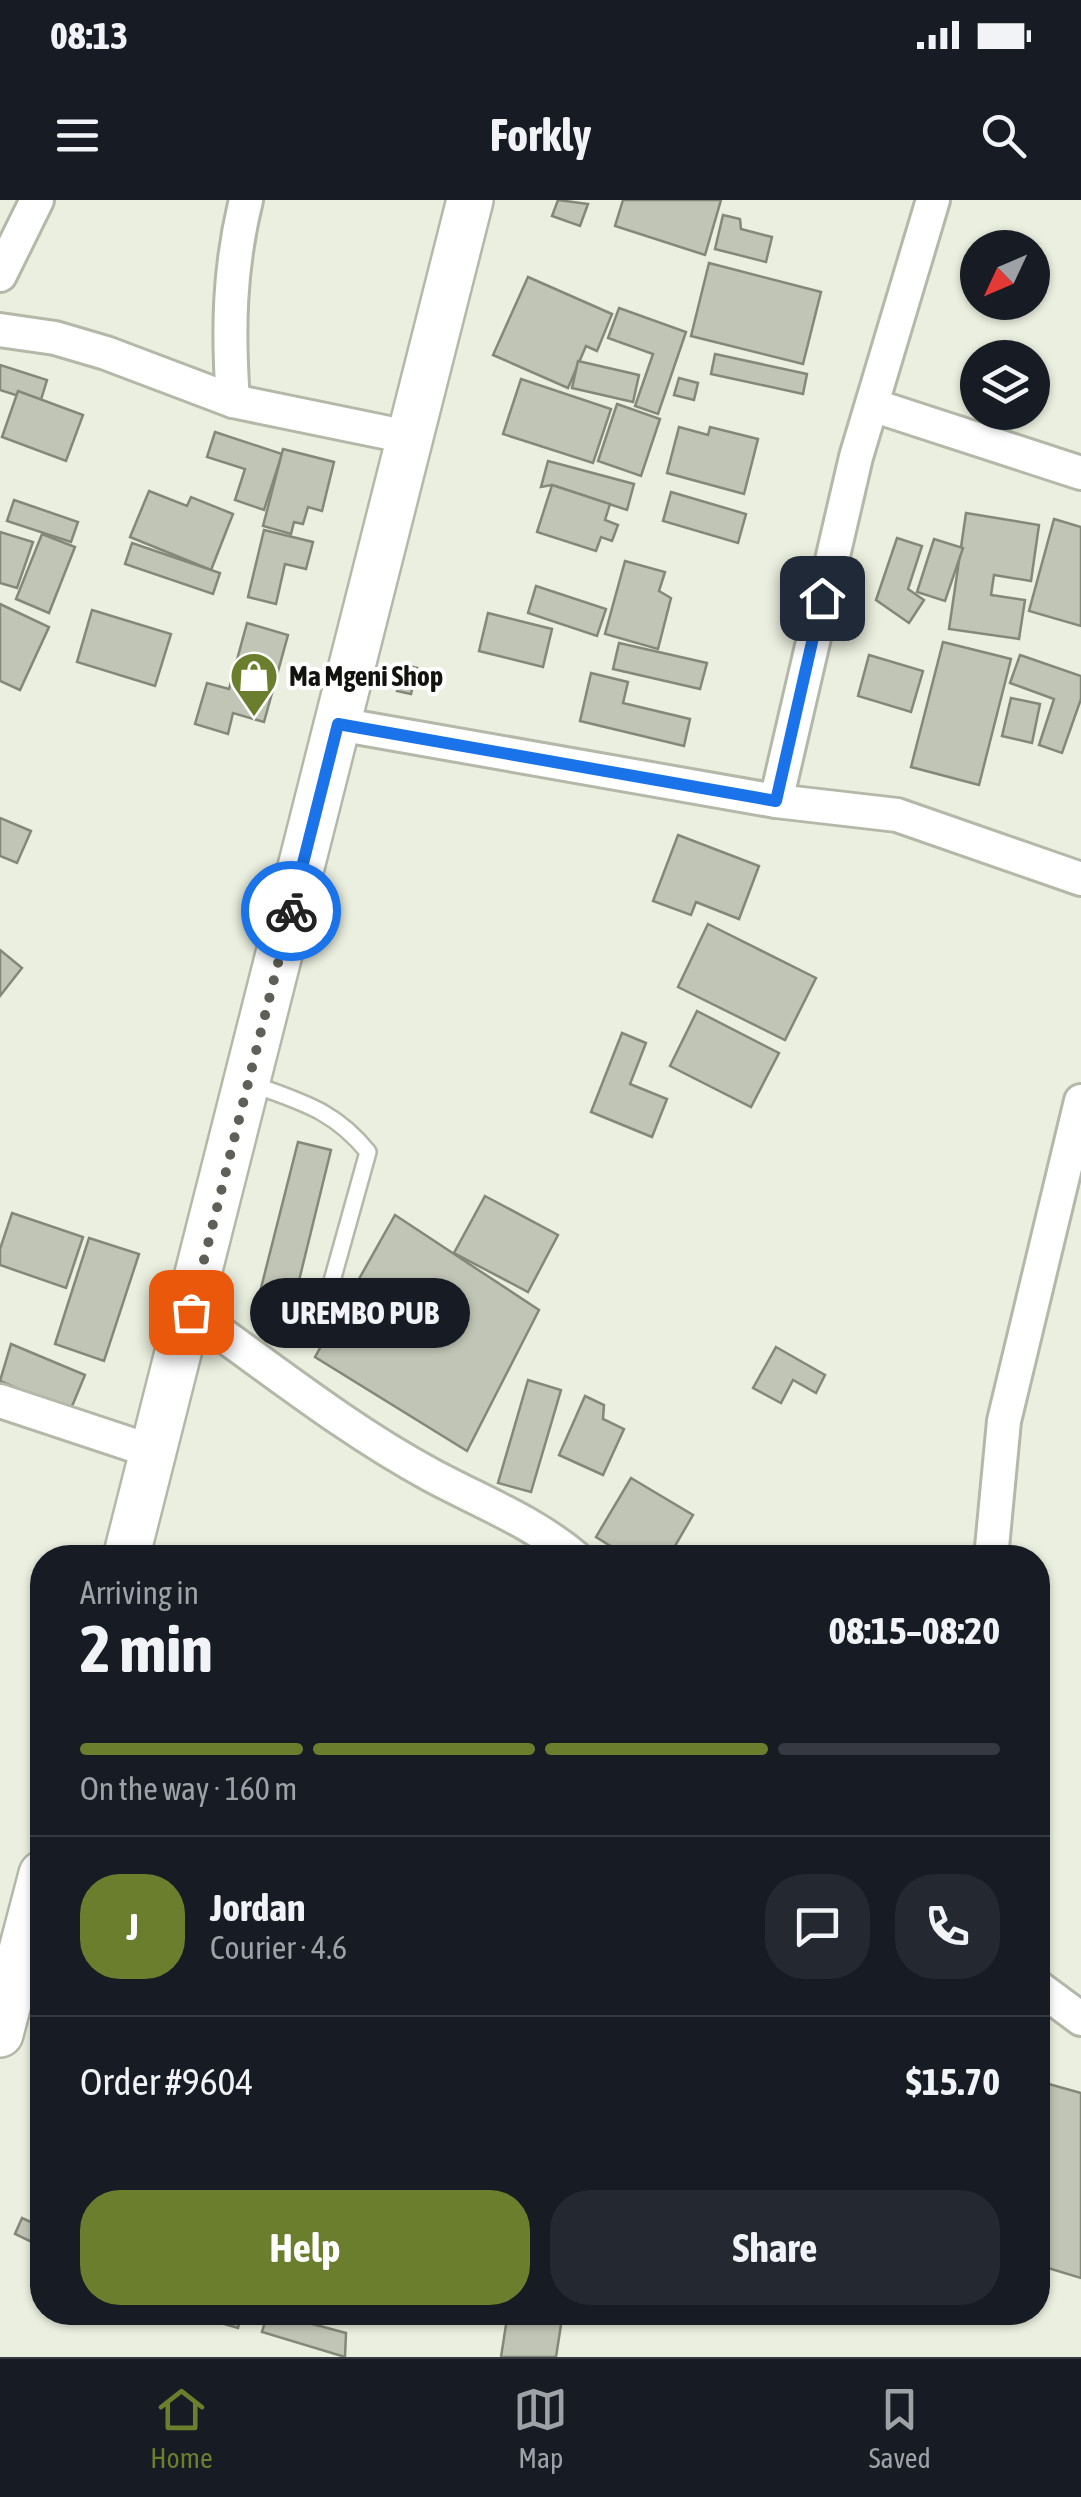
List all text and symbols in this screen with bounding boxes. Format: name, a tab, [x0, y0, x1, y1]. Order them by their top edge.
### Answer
text: 08:13	[50, 14, 128, 57]
icon: menu	[50, 108, 105, 163]
icon: search	[976, 108, 1031, 163]
text: Forkly	[490, 109, 591, 161]
north arrow	[960, 230, 1050, 320]
map controls	[960, 230, 1050, 430]
button: layers	[960, 340, 1050, 430]
pin	[780, 556, 865, 641]
icon: home	[795, 571, 850, 626]
shop icon: Ma Mgeni Shop	[228, 650, 280, 718]
place label: Ma Mgeni Shop	[289, 660, 443, 692]
courier	[241, 861, 341, 961]
icon: bike	[264, 884, 319, 939]
pin	[149, 1270, 234, 1355]
callout: UREMBO PUB	[251, 1277, 471, 1347]
icon: bag	[164, 1285, 219, 1340]
text: UREMBO PUB	[281, 1294, 439, 1331]
text: Arriving in	[80, 1574, 199, 1611]
text: 08:15–08:20	[828, 1609, 1000, 1652]
text: 2 min	[80, 1611, 213, 1686]
text: On the way · 160 m	[80, 1770, 297, 1807]
button: chat	[765, 1874, 870, 1979]
button: phone	[895, 1874, 1000, 1979]
text: Jordan	[210, 1886, 305, 1929]
text: J	[126, 1905, 139, 1948]
text: Courier · 4.6	[210, 1929, 347, 1966]
text: Order #9604	[80, 2060, 253, 2103]
text: $15.70	[906, 2060, 1000, 2103]
button: Help	[80, 2190, 530, 2305]
button: Share	[550, 2190, 1000, 2305]
tab: Home	[150, 2382, 213, 2474]
tab: Map	[513, 2382, 568, 2474]
tab: Saved	[869, 2382, 931, 2474]

